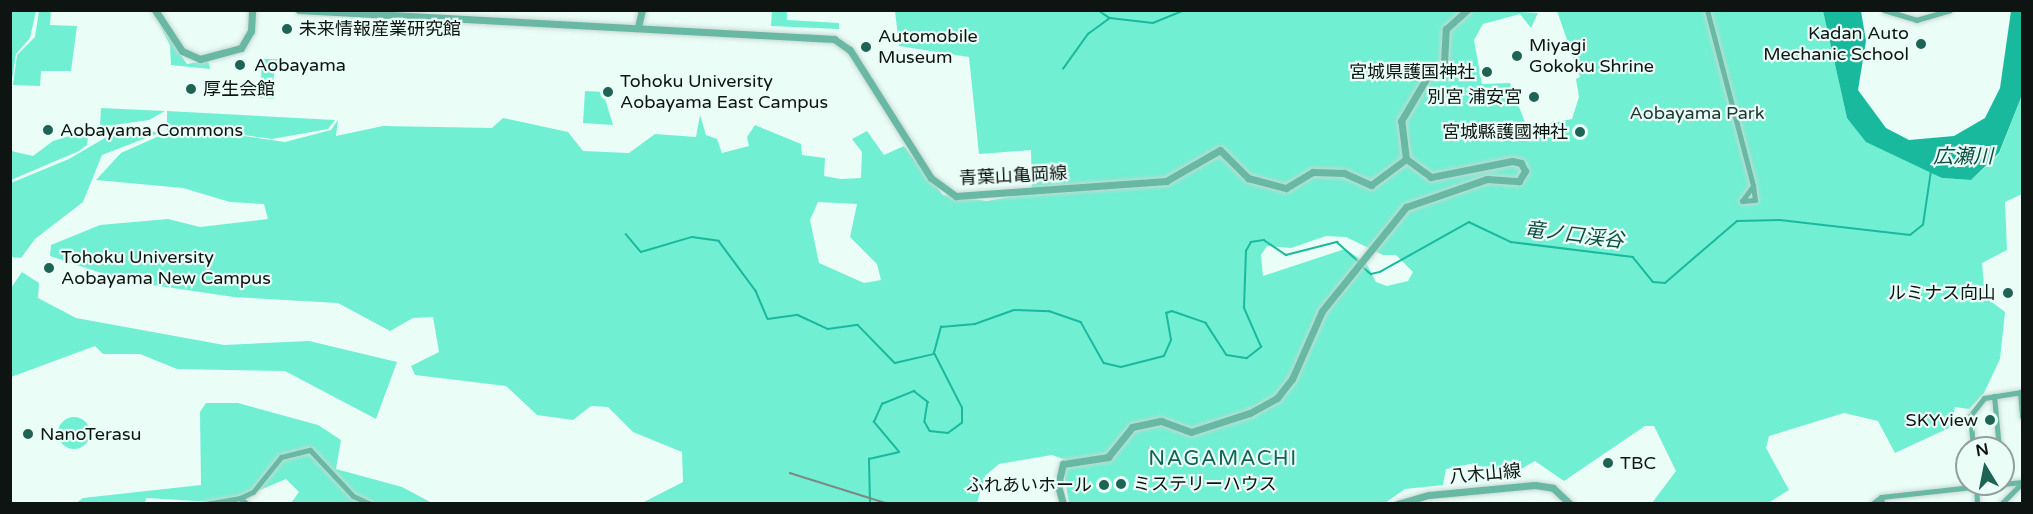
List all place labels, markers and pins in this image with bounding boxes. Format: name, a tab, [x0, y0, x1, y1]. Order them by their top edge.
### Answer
place label: 未来情報産業研究館	[299, 18, 461, 40]
marker: 未来情報産業研究館	[280, 22, 294, 36]
place label: Kadan Auto Mechanic School	[1763, 23, 1909, 66]
place label: Automobile Museum	[878, 26, 978, 68]
place label: Miyagi Gokoku Shrine	[1529, 35, 1654, 78]
marker: Kadan Auto Mechanic School	[1914, 37, 1928, 51]
marker: Automobile Museum	[859, 40, 873, 54]
marker: Miyagi Gokoku Shrine	[1510, 49, 1524, 63]
place label: Aobayama	[254, 54, 346, 76]
marker: Aobayama	[231, 56, 249, 74]
place label: 宮城県護国神社	[1349, 61, 1475, 83]
marker: 宮城県護国神社	[1480, 65, 1494, 79]
place label: Tohoku University Aobayama East Campus	[620, 71, 828, 113]
place label: 厚生会館	[203, 78, 275, 100]
marker: 厚生会館	[184, 82, 198, 96]
marker: Tohoku University Aobayama East Campus	[601, 85, 615, 99]
place label: 別宮 浦安宮	[1427, 86, 1522, 108]
marker: 別宮 浦安宮	[1527, 90, 1541, 104]
place label: Aobayama Commons	[60, 119, 243, 141]
place label: 宮城縣護國神社	[1442, 121, 1568, 143]
marker: Aobayama Commons	[41, 123, 55, 137]
marker: 宮城縣護國神社	[1573, 125, 1587, 139]
place label: Tohoku University Aobayama New Campus	[61, 247, 271, 290]
marker: Tohoku University Aobayama New Campus	[42, 261, 56, 275]
place label: ルミナス向山	[1888, 282, 1996, 304]
marker: ルミナス向山	[2001, 286, 2015, 300]
place label: SKYview	[1906, 409, 1978, 431]
marker: SKYview	[1983, 413, 1997, 427]
place label: NanoTerasu	[40, 423, 142, 445]
marker: NanoTerasu	[21, 427, 35, 441]
place label: TBC	[1620, 452, 1656, 474]
marker: TBC	[1601, 456, 1615, 470]
place label: ミステリーハウス	[1133, 473, 1277, 495]
place label: ふれあいホール	[966, 474, 1092, 496]
marker: ミステリーハウス	[1114, 477, 1128, 491]
marker: ふれあいホール	[1097, 478, 1111, 492]

